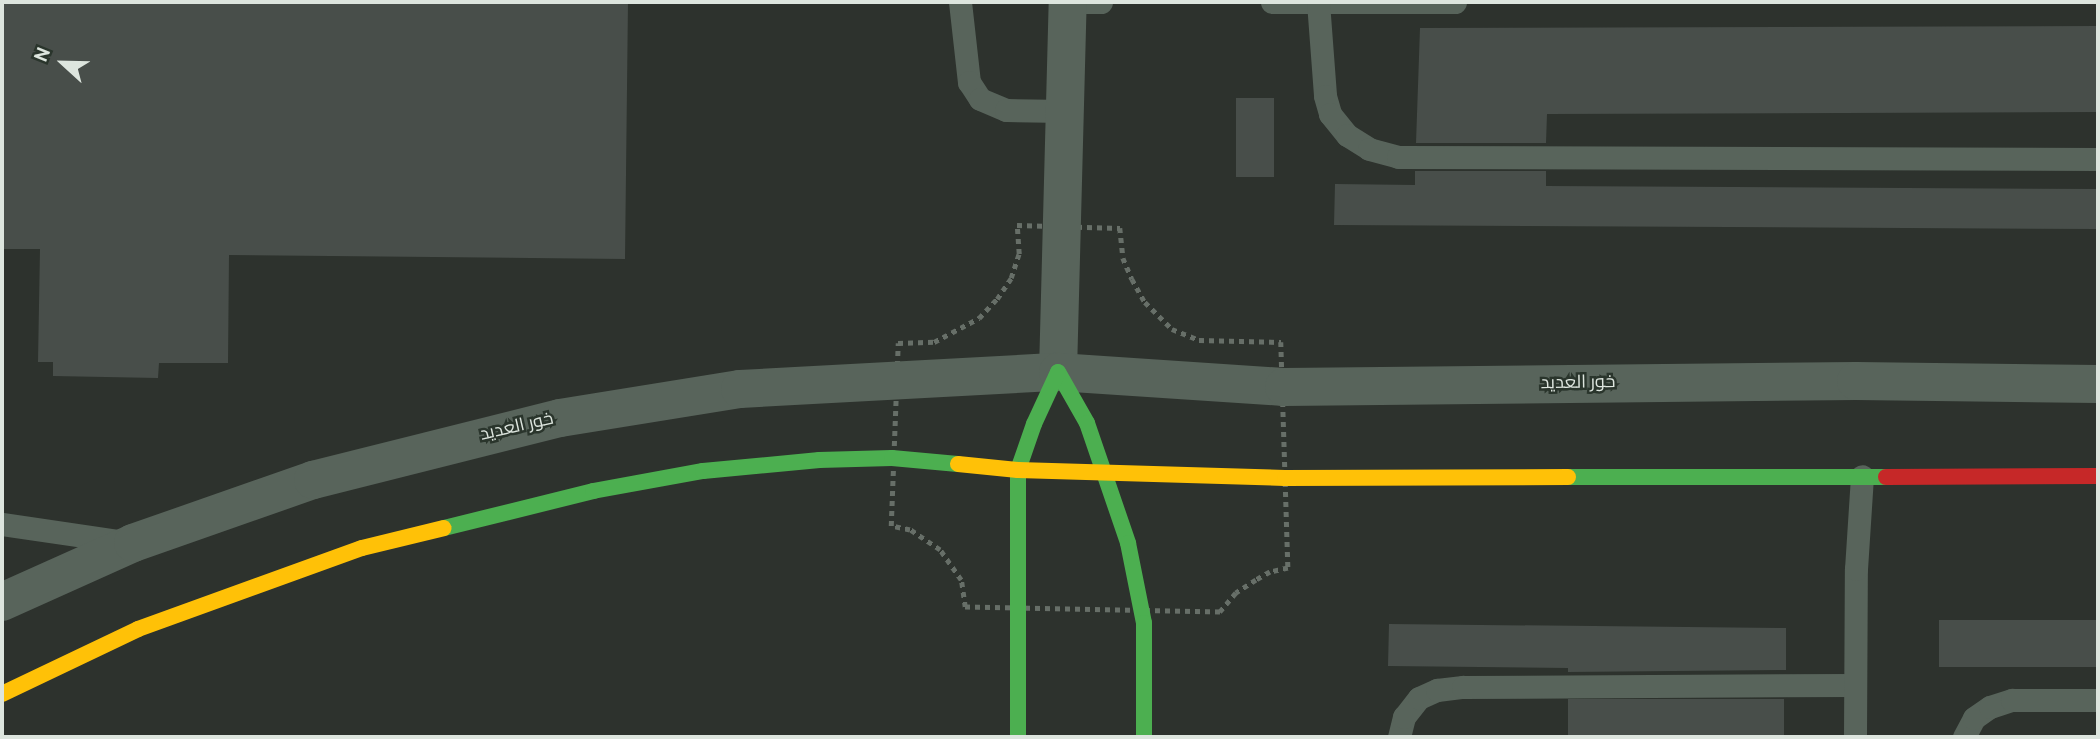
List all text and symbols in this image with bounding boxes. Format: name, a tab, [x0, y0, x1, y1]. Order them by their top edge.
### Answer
north arrow	[28, 28, 98, 98]
text: N	[30, 44, 57, 66]
street label: خور العديد	[1540, 373, 1616, 395]
street label: خور العديد	[478, 409, 556, 447]

